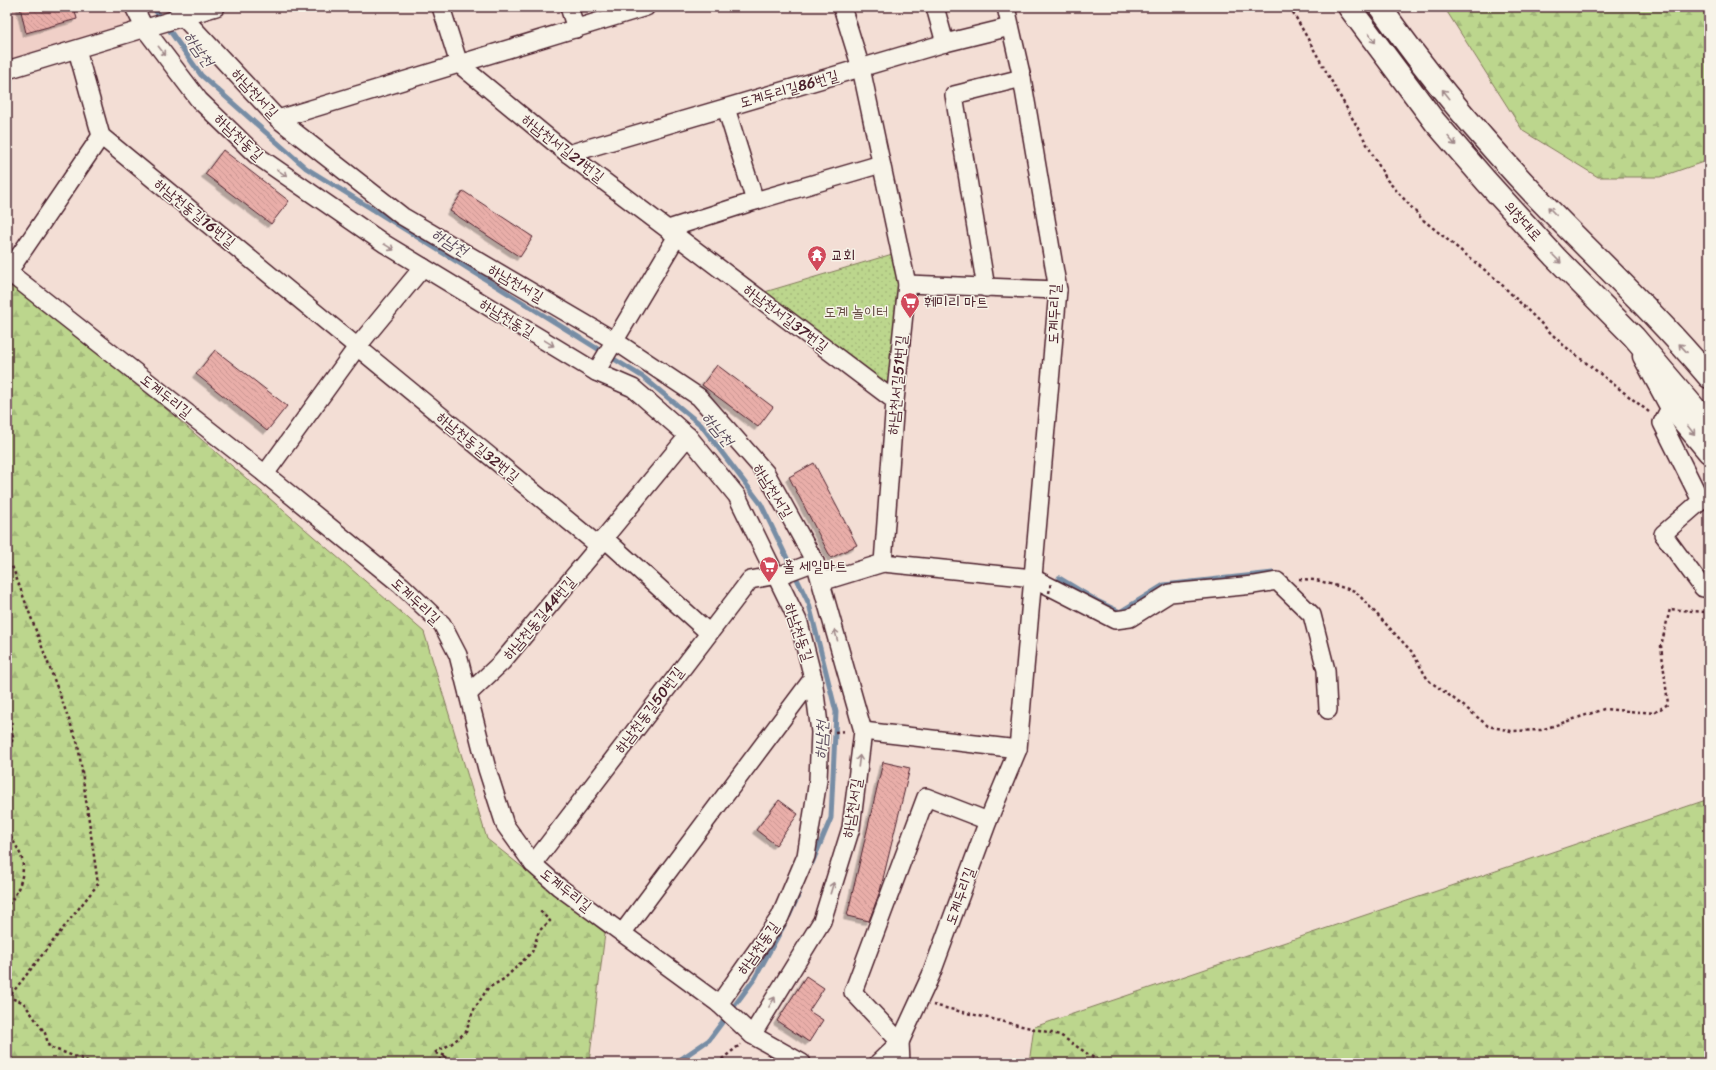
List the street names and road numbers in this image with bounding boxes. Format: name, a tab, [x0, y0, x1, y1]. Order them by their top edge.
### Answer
street label: 하남천서길	[225, 62, 285, 124]
street label: 도계두리길86번길	[736, 62, 842, 116]
street label: 하남천동길	[208, 107, 270, 167]
street label: 하남천서길21번길	[516, 107, 610, 189]
street label: 하남천동길16번길	[148, 172, 242, 254]
street label: 의창대로	[1497, 194, 1549, 248]
street label: 하남천서길	[483, 257, 549, 309]
street label: 하남천서길37번길	[738, 277, 834, 359]
street label: 도계두리길	[1040, 283, 1068, 345]
street label: 하남천동길	[474, 291, 540, 345]
street label: 하남천서길51번길	[880, 334, 914, 436]
street label: 도계두리길	[134, 367, 198, 425]
street label: 하남천동길32번길	[430, 405, 526, 489]
street label: 하남천서길	[746, 459, 800, 523]
street label: 하남천동길44번길	[496, 570, 582, 666]
street label: 도계두리길	[385, 571, 447, 631]
street label: 하남천동길	[777, 599, 821, 665]
street label: 하남천동길50번길	[608, 661, 690, 759]
street label: 하남천서길	[834, 776, 870, 840]
street label: 도계두리길	[534, 861, 598, 919]
street label: 도계두리길	[937, 863, 983, 929]
street label: 하남천동길	[730, 916, 786, 980]

